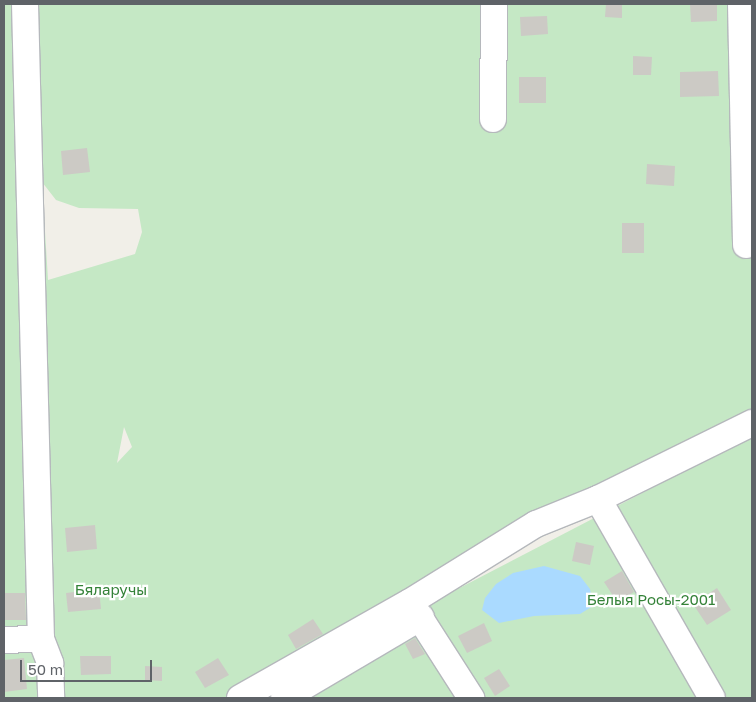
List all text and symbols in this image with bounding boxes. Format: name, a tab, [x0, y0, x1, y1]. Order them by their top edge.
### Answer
park label: Бяларучы	[75, 581, 147, 599]
park label: Белыя Росы-2001	[587, 591, 715, 609]
scale bar	[22, 650, 155, 682]
text: 50 m	[28, 660, 63, 678]

